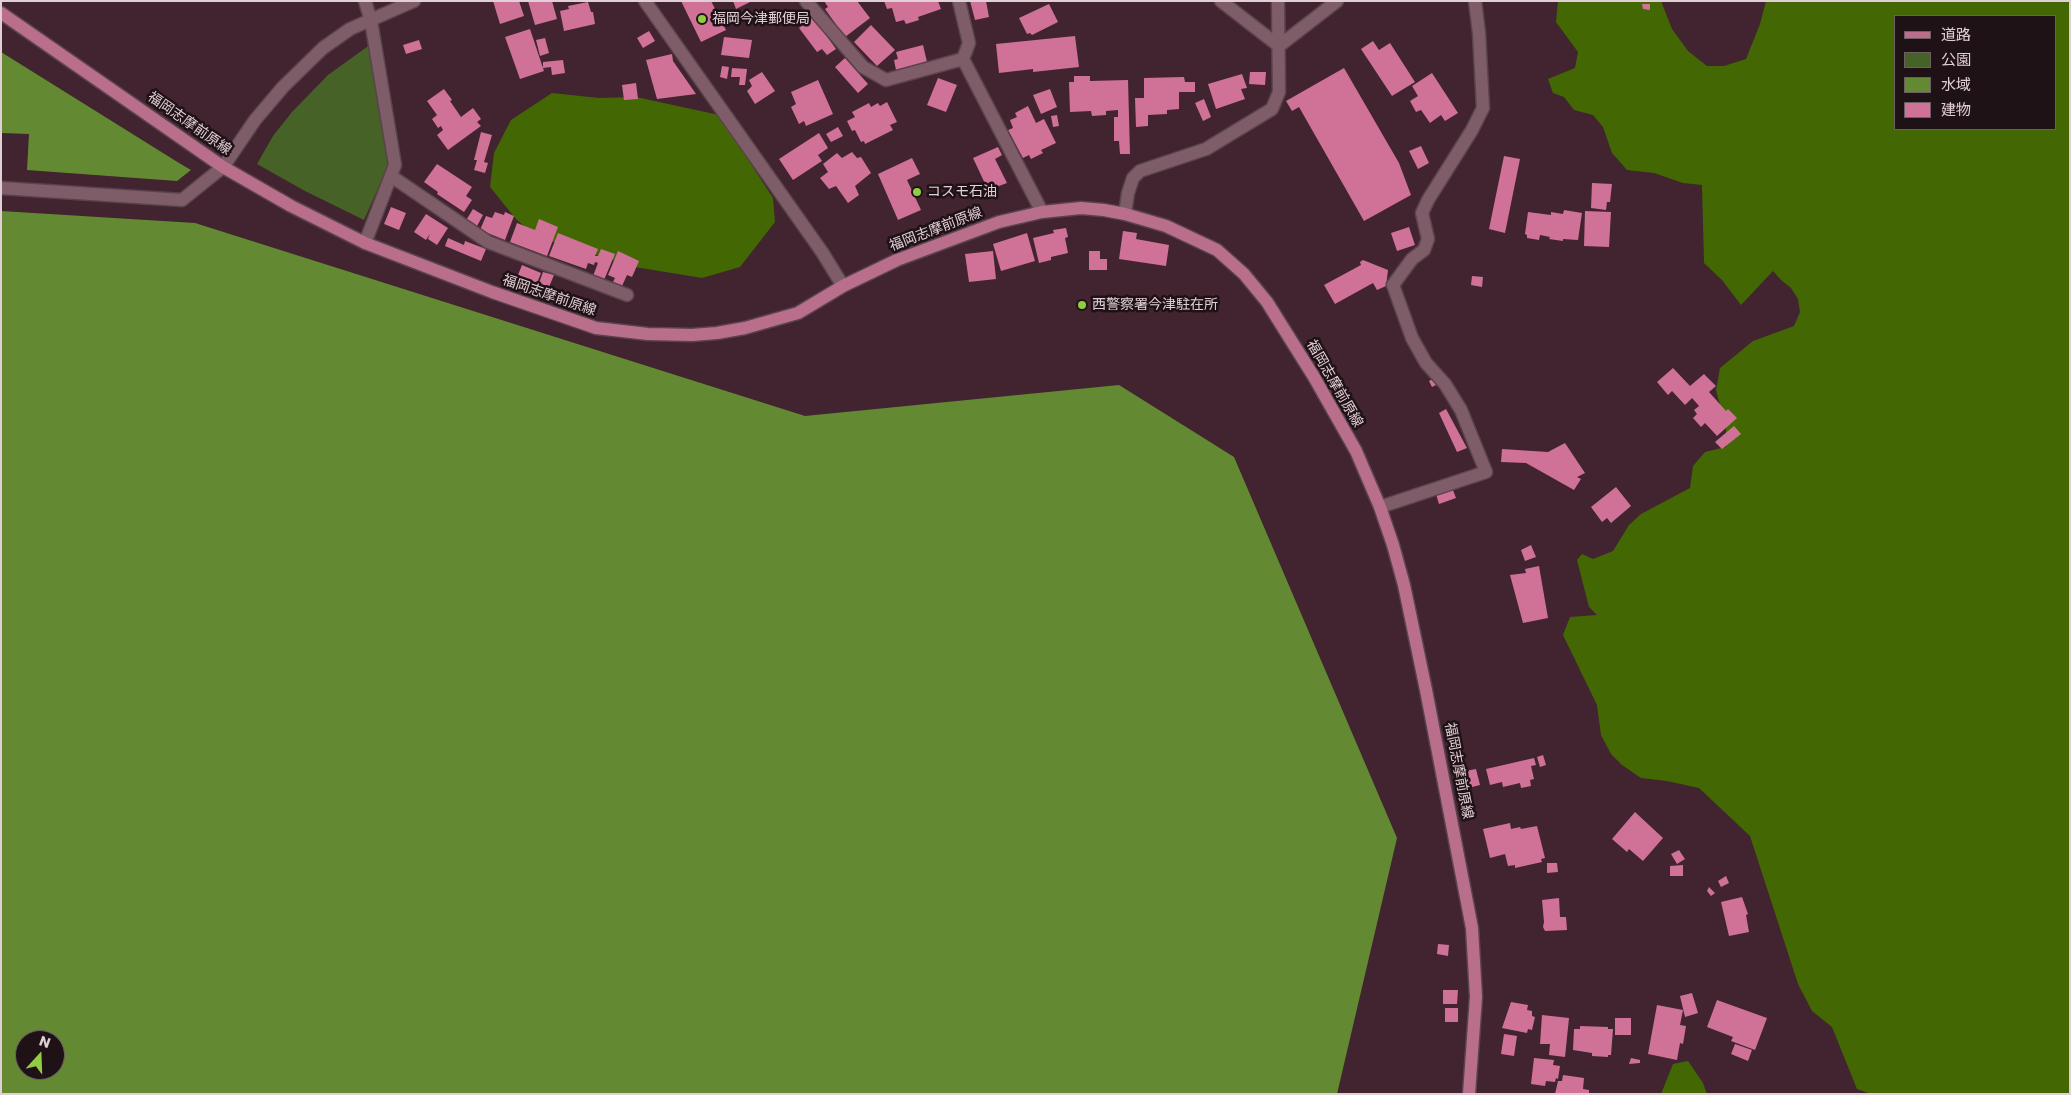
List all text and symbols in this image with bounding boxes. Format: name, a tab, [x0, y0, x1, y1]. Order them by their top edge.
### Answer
place label: 福岡今津郵便局	[712, 11, 810, 27]
marker: 福岡今津郵便局	[696, 13, 708, 25]
legend	[1894, 15, 2056, 130]
text: 道路	[1941, 24, 1971, 45]
text: 公園	[1941, 49, 1971, 70]
text: 水域	[1941, 74, 1971, 95]
street label: 福岡志摩前原線	[144, 89, 234, 159]
text: 建物	[1941, 99, 1971, 120]
place label: コスモ石油	[927, 184, 997, 200]
marker: コスモ石油	[911, 186, 923, 198]
street label: 福岡志摩前原線	[887, 205, 985, 255]
street label: 福岡志摩前原線	[500, 272, 598, 320]
place label: 西警察署今津駐在所	[1092, 297, 1218, 313]
marker: 西警察署今津駐在所	[1076, 299, 1088, 311]
street label: 福岡志摩前原線	[1302, 337, 1366, 431]
street label: 福岡志摩前原線	[1440, 721, 1476, 821]
north arrow	[15, 1030, 65, 1080]
text: N	[36, 1031, 53, 1053]

